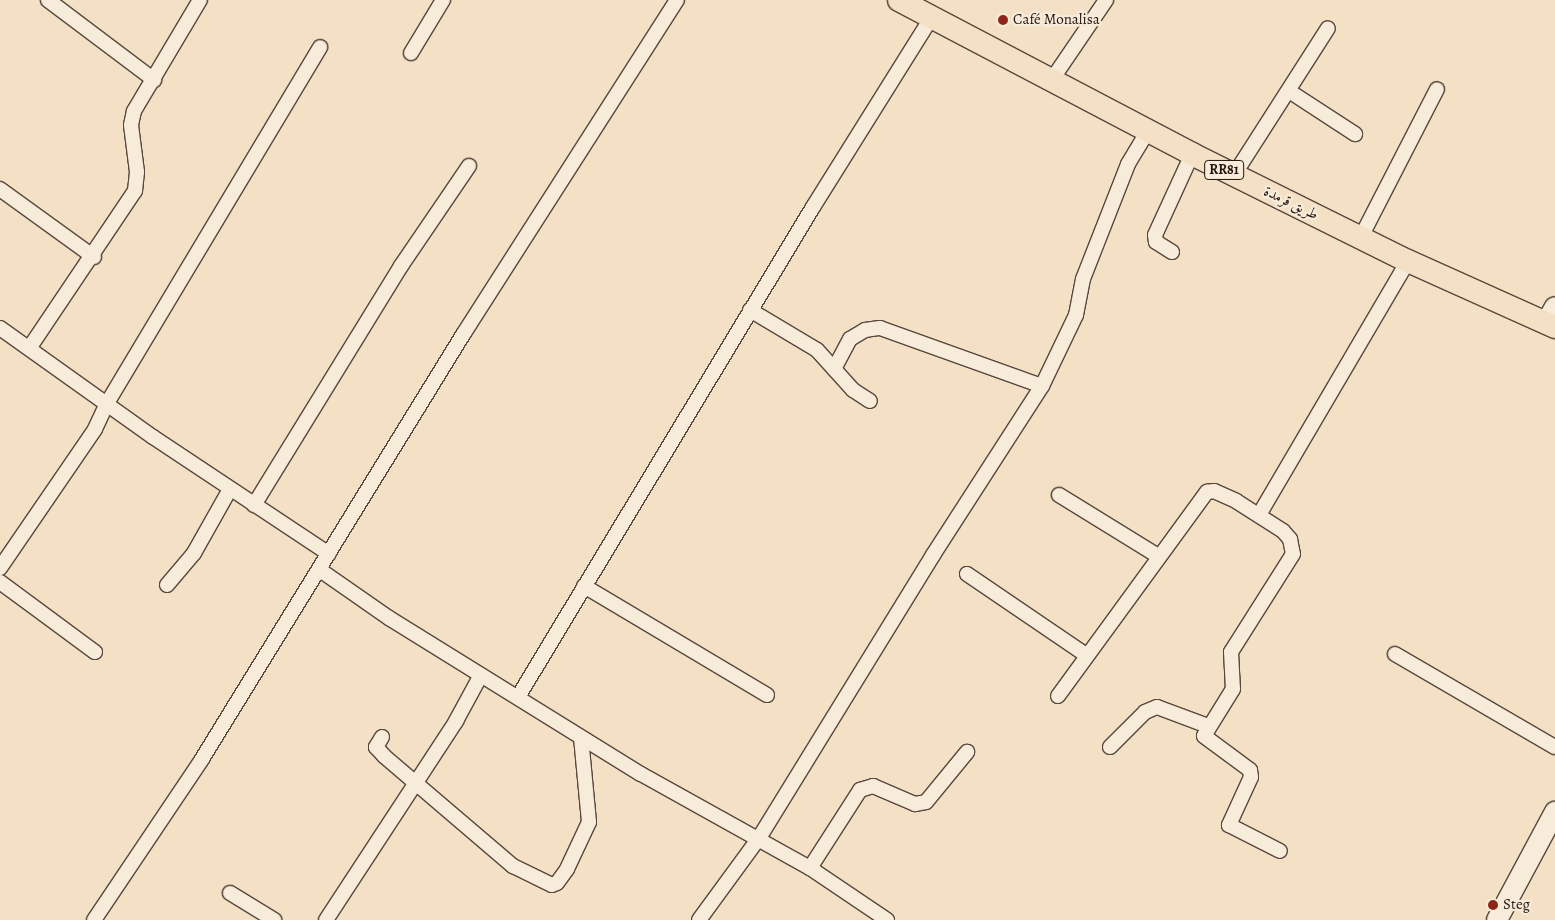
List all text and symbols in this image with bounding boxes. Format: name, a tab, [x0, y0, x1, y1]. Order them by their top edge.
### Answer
place label: Café Monalisa	[1013, 11, 1100, 29]
marker: Café Monalisa	[997, 14, 1009, 26]
road number: RR81	[1204, 158, 1244, 182]
street label: طريق قرمدة	[1261, 182, 1321, 224]
place label: Steg	[1503, 896, 1530, 914]
marker: Steg	[1487, 899, 1499, 911]

